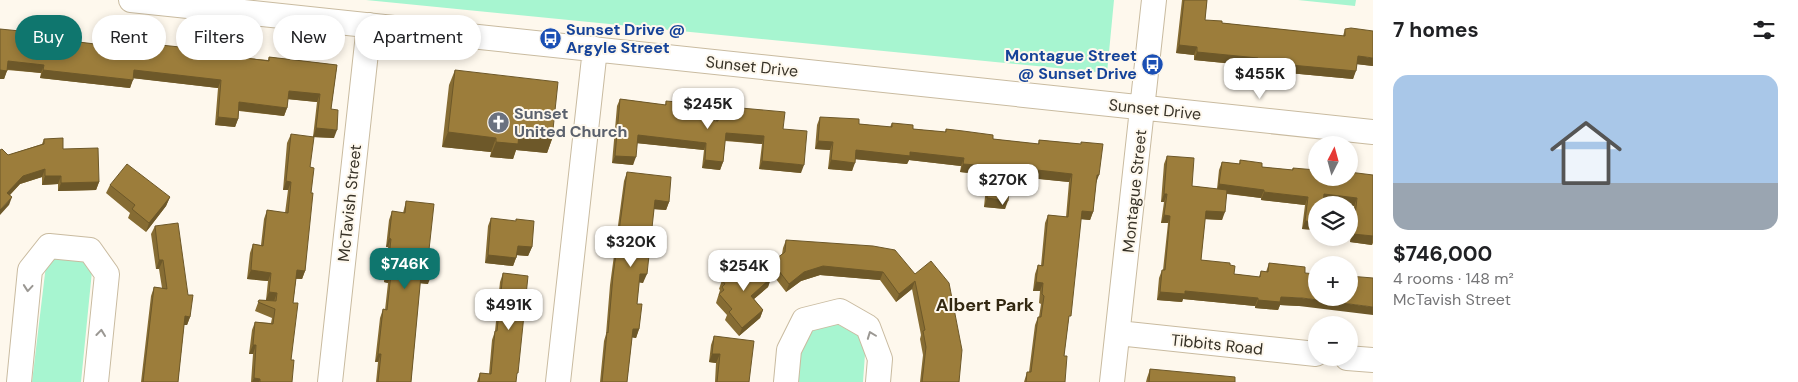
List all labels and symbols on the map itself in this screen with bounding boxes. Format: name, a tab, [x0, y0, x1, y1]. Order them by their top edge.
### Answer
place label: Sunset Drive @ Argyle Street	[566, 19, 685, 58]
bus stop icon: Sunset Drive @ Argyle Street	[538, 26, 562, 50]
place label: Montague Street @ Sunset Drive	[1005, 45, 1137, 84]
street label: Sunset Drive	[705, 51, 799, 82]
bus stop icon: Montague Street @ Sunset Drive	[1141, 52, 1165, 76]
pin: $455K	[1225, 58, 1295, 100]
pin: $245K	[673, 88, 743, 130]
street label: Sunset Drive	[1108, 94, 1202, 125]
place label: Sunset United Church	[514, 103, 627, 142]
church icon: Sunset United Church	[486, 110, 510, 134]
street label: Montague Street	[1118, 128, 1151, 254]
north arrow	[1308, 136, 1358, 186]
street label: McTavish Street	[333, 143, 366, 263]
pin: $270K	[968, 164, 1038, 206]
pin: $320K	[596, 226, 666, 268]
pin: $746K	[370, 248, 440, 290]
pin: $254K	[709, 250, 779, 292]
one-way arrow	[23, 284, 34, 292]
pin: $491K	[474, 288, 544, 331]
district label: Albert Park	[936, 293, 1035, 317]
one-way arrow	[95, 329, 106, 337]
street label: Tibbits Road	[1170, 329, 1264, 360]
one-way arrow	[867, 331, 877, 340]

